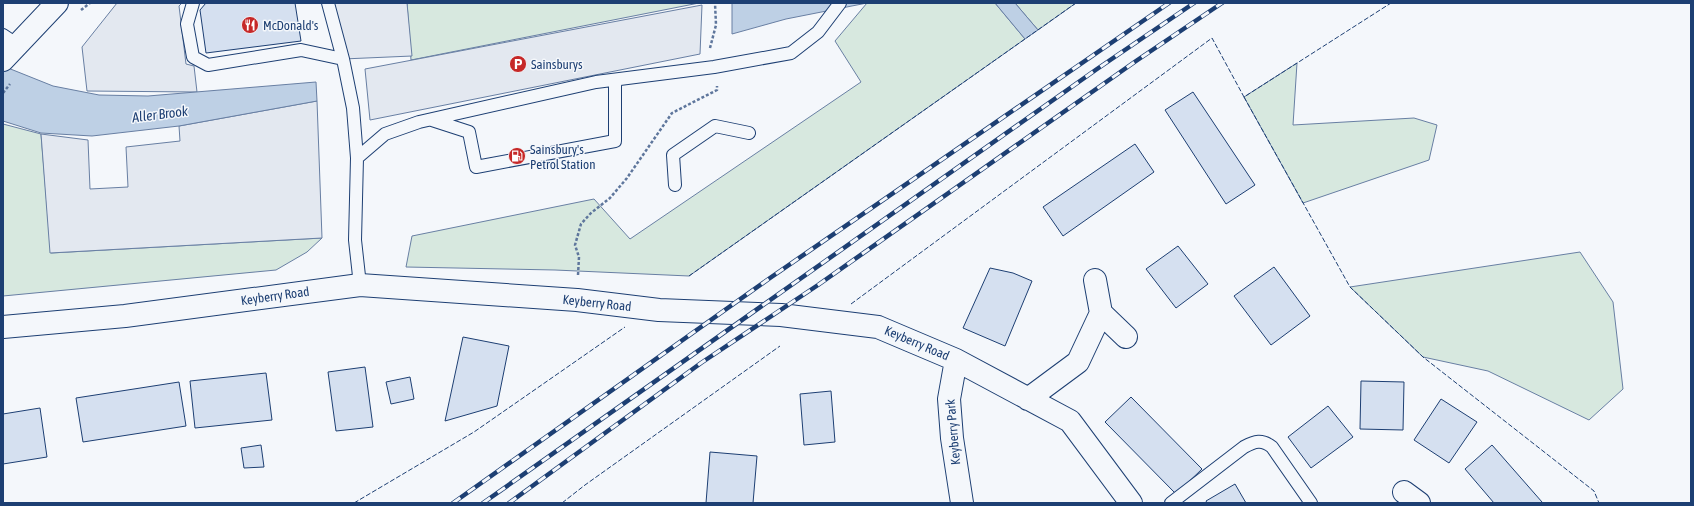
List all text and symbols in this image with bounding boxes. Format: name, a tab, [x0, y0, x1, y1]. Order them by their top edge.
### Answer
restaurant icon: McDonald's	[240, 15, 260, 35]
place label: McDonald's	[263, 18, 319, 33]
parking icon: Sainsburys	[508, 54, 528, 74]
place label: Sainsburys	[531, 57, 583, 72]
water label: Aller Brook	[130, 103, 190, 125]
place label: Sainsbury's Petrol Station	[530, 142, 595, 172]
fuel station icon: Sainsbury's Petrol Station	[507, 146, 527, 166]
street label: Keyberry Road	[240, 284, 310, 308]
street label: Keyberry Road	[562, 292, 632, 314]
street label: Keyberry Road	[882, 323, 952, 363]
street label: Keyberry Park	[943, 398, 963, 465]

